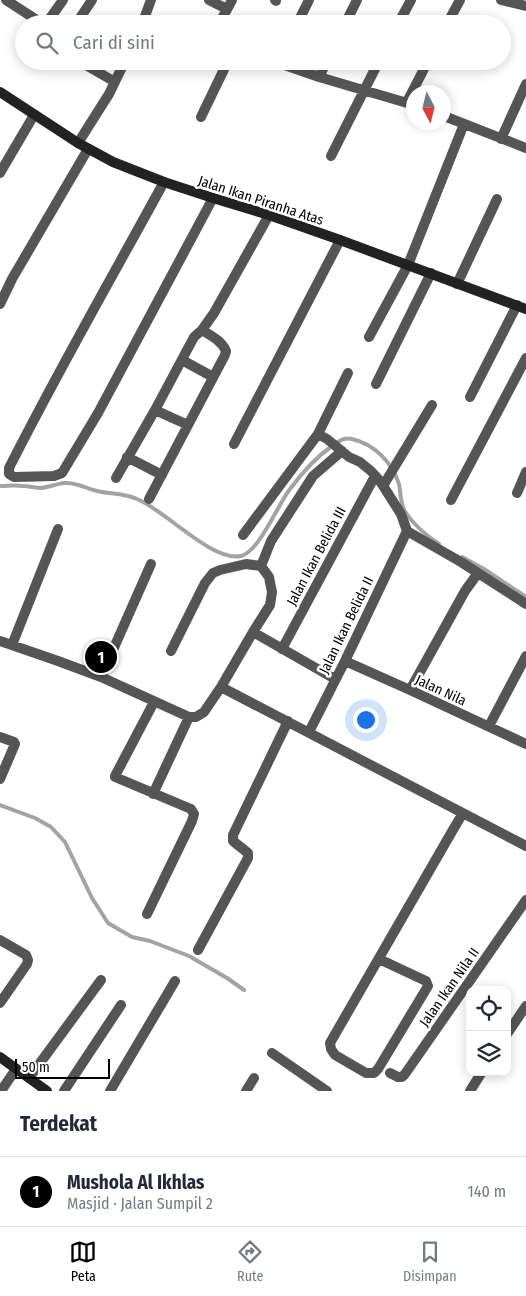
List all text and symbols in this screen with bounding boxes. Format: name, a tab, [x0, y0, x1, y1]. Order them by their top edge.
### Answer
search box	[15, 15, 511, 70]
icon: search	[33, 29, 61, 57]
text: Cari di sini	[73, 31, 155, 54]
north arrow	[406, 85, 451, 130]
street label: Jalan Ikan Piranha Atas	[196, 172, 326, 229]
street label: Jalan Ikan Belida III	[283, 504, 350, 609]
street label: Jalan Ikan Belida II	[316, 574, 377, 677]
pin: 1	[85, 638, 117, 676]
street label: Jalan Nila	[413, 671, 469, 710]
your location	[353, 707, 379, 733]
street label: Jalan Ikan Nila II	[416, 945, 483, 1030]
map controls	[466, 986, 511, 1076]
button: locate	[466, 986, 511, 1031]
button: layers	[466, 1031, 511, 1076]
scale bar	[15, 1056, 110, 1079]
text: 50 m	[22, 1059, 50, 1076]
text: Terdekat	[20, 1111, 97, 1137]
text: Mushola Al Ikhlas	[67, 1171, 204, 1194]
text: 1	[33, 1182, 39, 1201]
text: 140 m	[468, 1182, 506, 1201]
text: Masjid · Jalan Sumpil 2	[67, 1194, 213, 1213]
tab: Peta	[69, 1238, 97, 1285]
tab: Rute	[236, 1238, 264, 1285]
tab: Disimpan	[403, 1238, 457, 1285]

